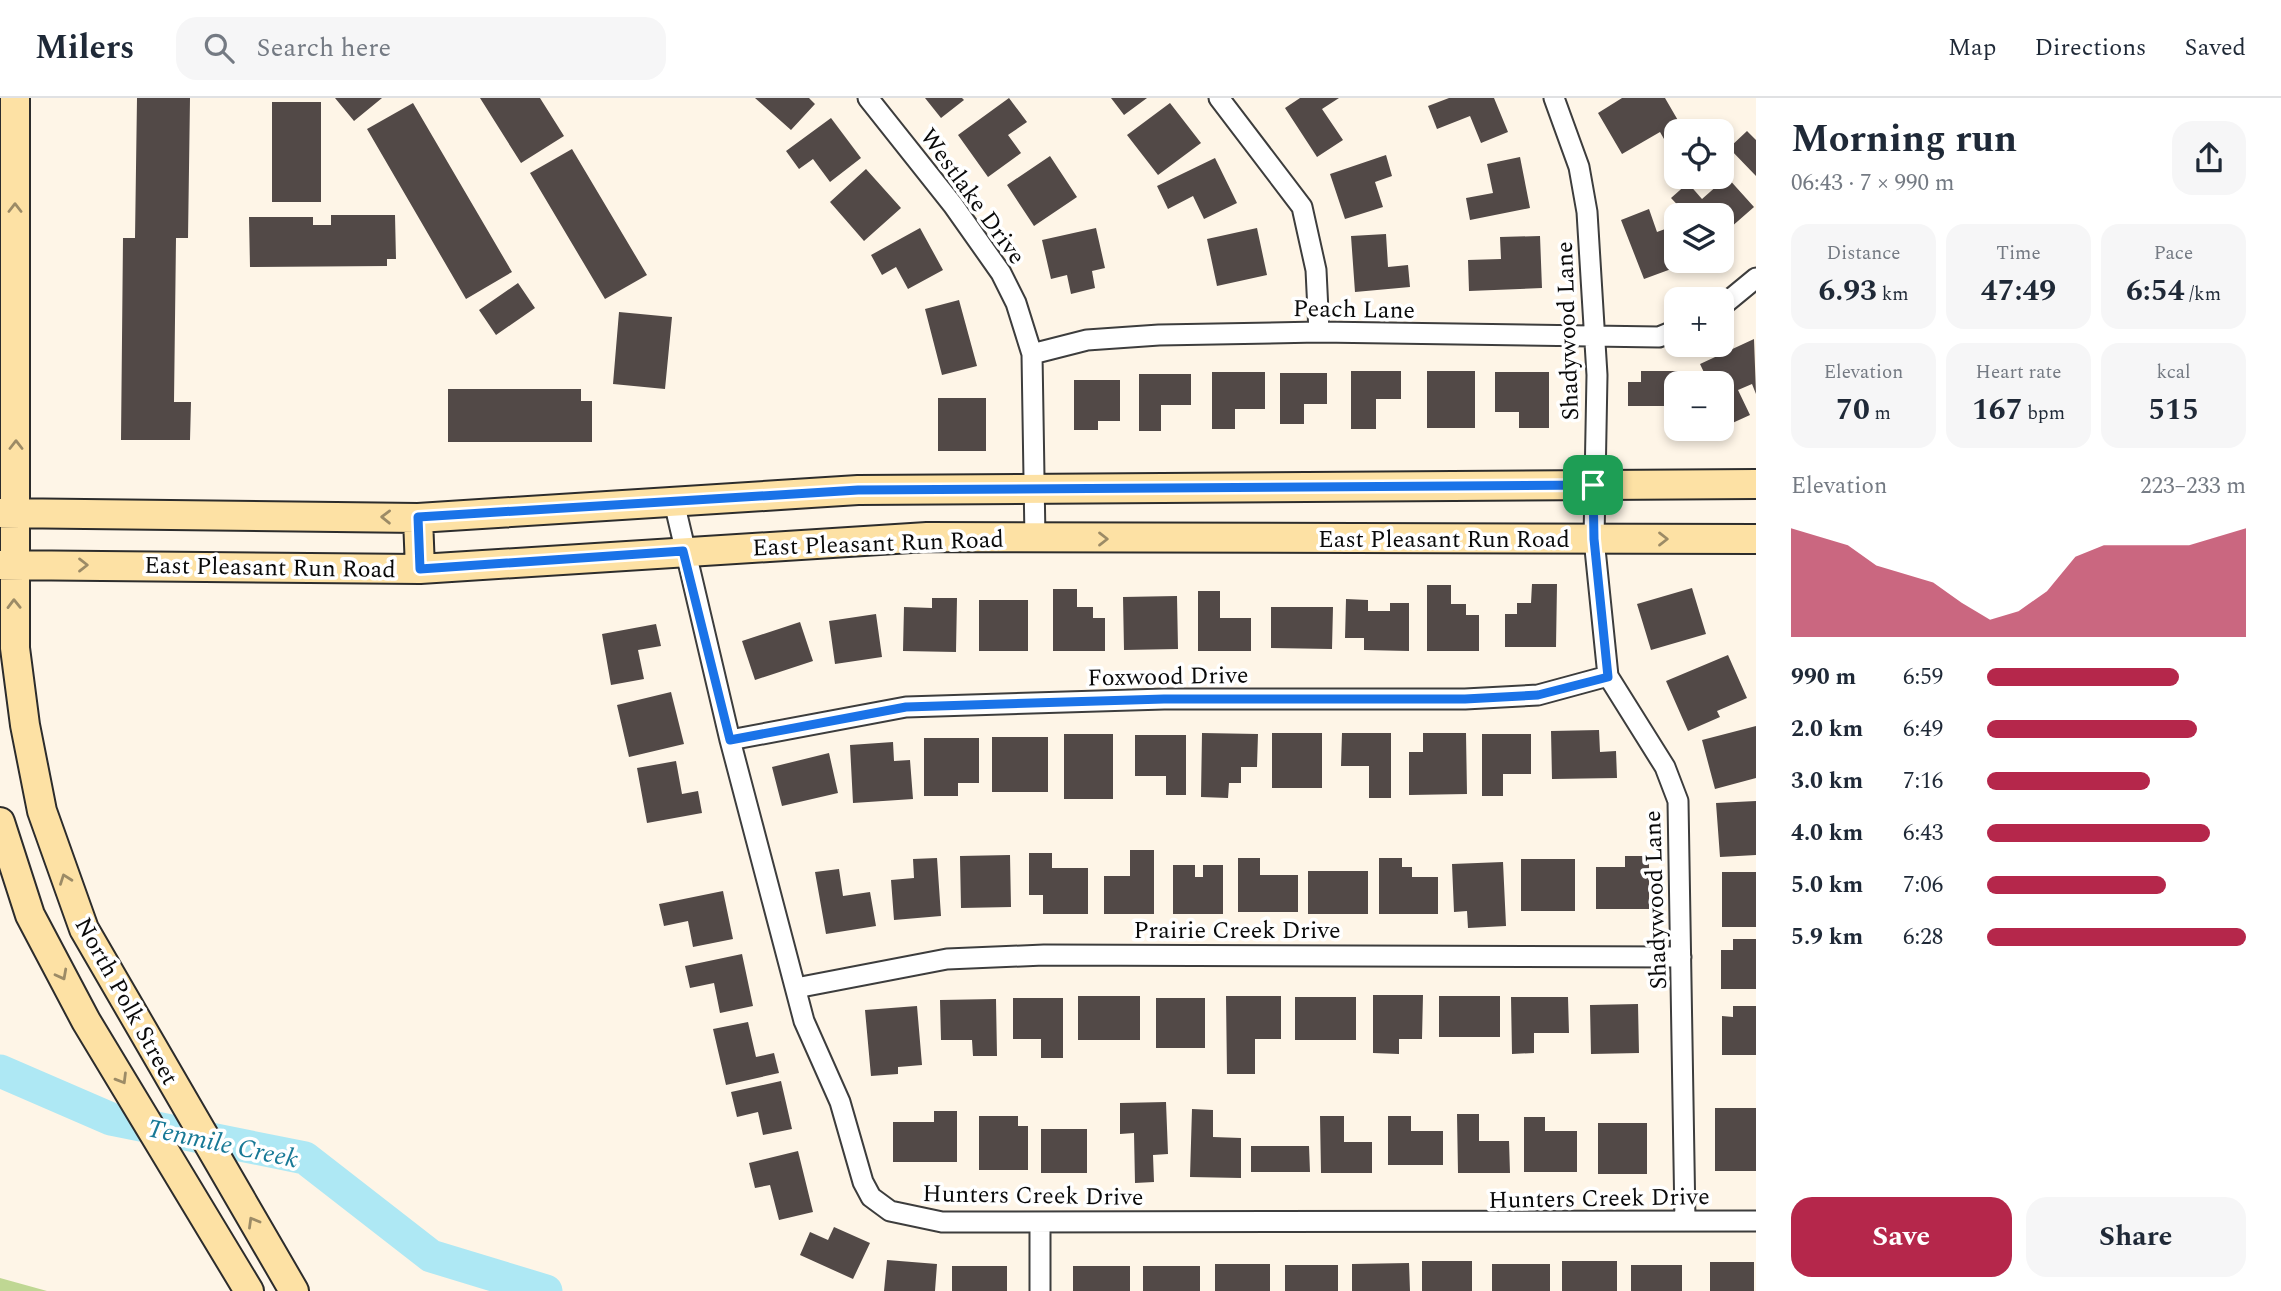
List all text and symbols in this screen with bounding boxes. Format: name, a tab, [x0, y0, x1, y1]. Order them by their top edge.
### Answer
search box	[176, 17, 666, 80]
text: Milers	[35, 23, 134, 73]
text: Search here	[256, 28, 391, 68]
icon: search	[200, 29, 238, 67]
text: Map	[1948, 30, 1996, 66]
text: Directions	[2034, 30, 2146, 66]
text: Saved	[2184, 30, 2246, 66]
text: Morning run	[1791, 111, 2017, 169]
map controls	[1664, 119, 1734, 441]
button: locate	[1664, 119, 1734, 189]
street label: Westlake Drive	[910, 121, 1034, 272]
button: share	[2172, 121, 2246, 195]
text: 06:43 · 7 × 990 m	[1791, 166, 1955, 201]
one-way arrow	[7, 202, 23, 212]
button: layers	[1664, 203, 1734, 273]
text: Distance	[1826, 239, 1901, 268]
text: Time	[1996, 239, 2041, 268]
text: Pace	[2154, 239, 2193, 268]
street label: Shadywood Lane	[1547, 241, 1589, 421]
text: 6.93	[1818, 268, 1877, 314]
text: 47:49	[1981, 268, 2056, 314]
text: 6:54	[2126, 268, 2185, 314]
text: km	[1877, 280, 1909, 309]
text: /km	[2185, 280, 2221, 309]
button: +	[1664, 287, 1734, 357]
street label: Peach Lane	[1293, 291, 1415, 329]
text: Elevation	[1824, 358, 1903, 387]
text: Heart rate	[1976, 358, 2061, 387]
text: kcal	[2156, 358, 2191, 387]
button: −	[1664, 371, 1734, 441]
text: 70	[1836, 387, 1870, 433]
text: 167	[1972, 387, 2022, 433]
text: 515	[2148, 387, 2199, 433]
text: m	[1870, 399, 1891, 428]
text: bpm	[2022, 399, 2065, 428]
one-way arrow	[8, 440, 24, 450]
pin	[1563, 455, 1623, 515]
icon: arrive	[1574, 466, 1612, 504]
text: Elevation	[1791, 469, 1887, 504]
text: 223–233 m	[2140, 469, 2246, 504]
one-way arrow	[380, 509, 390, 525]
street label: East Pleasant Run Road	[752, 522, 1004, 566]
street label: East Pleasant Run Road	[1318, 522, 1570, 558]
one-way arrow	[1099, 531, 1109, 547]
one-way arrow	[1658, 531, 1668, 547]
street label: East Pleasant Run Road	[144, 548, 396, 588]
one-way arrow	[78, 557, 88, 573]
one-way arrow	[6, 598, 22, 609]
street label: Foxwood Drive	[1087, 658, 1249, 696]
text: 990 m	[1791, 660, 1856, 695]
text: 6:59	[1903, 660, 1943, 695]
text: 2.0 km	[1791, 712, 1863, 747]
text: 6:49	[1903, 712, 1943, 747]
text: 3.0 km	[1791, 764, 1863, 799]
text: 7:16	[1903, 764, 1943, 799]
street label: Shadywood Lane	[1635, 810, 1677, 990]
text: 4.0 km	[1791, 816, 1863, 851]
text: 6:43	[1903, 816, 1943, 851]
text: 5.0 km	[1791, 868, 1863, 903]
text: 7:06	[1903, 868, 1943, 903]
one-way arrow	[60, 874, 74, 886]
street label: North Polk Street	[65, 911, 187, 1092]
street label: Prairie Creek Drive	[1133, 913, 1341, 949]
text: 5.9 km	[1791, 920, 1863, 955]
text: 6:28	[1903, 920, 1943, 955]
one-way arrow	[54, 968, 68, 980]
one-way arrow	[114, 1072, 127, 1085]
water label: Tenmile Creek	[144, 1108, 302, 1180]
street label: Hunters Creek Drive	[922, 1176, 1144, 1216]
street label: Hunters Creek Drive	[1488, 1179, 1710, 1219]
button: Save	[1791, 1197, 2012, 1277]
button: Share	[2026, 1197, 2246, 1277]
one-way arrow	[248, 1217, 261, 1229]

